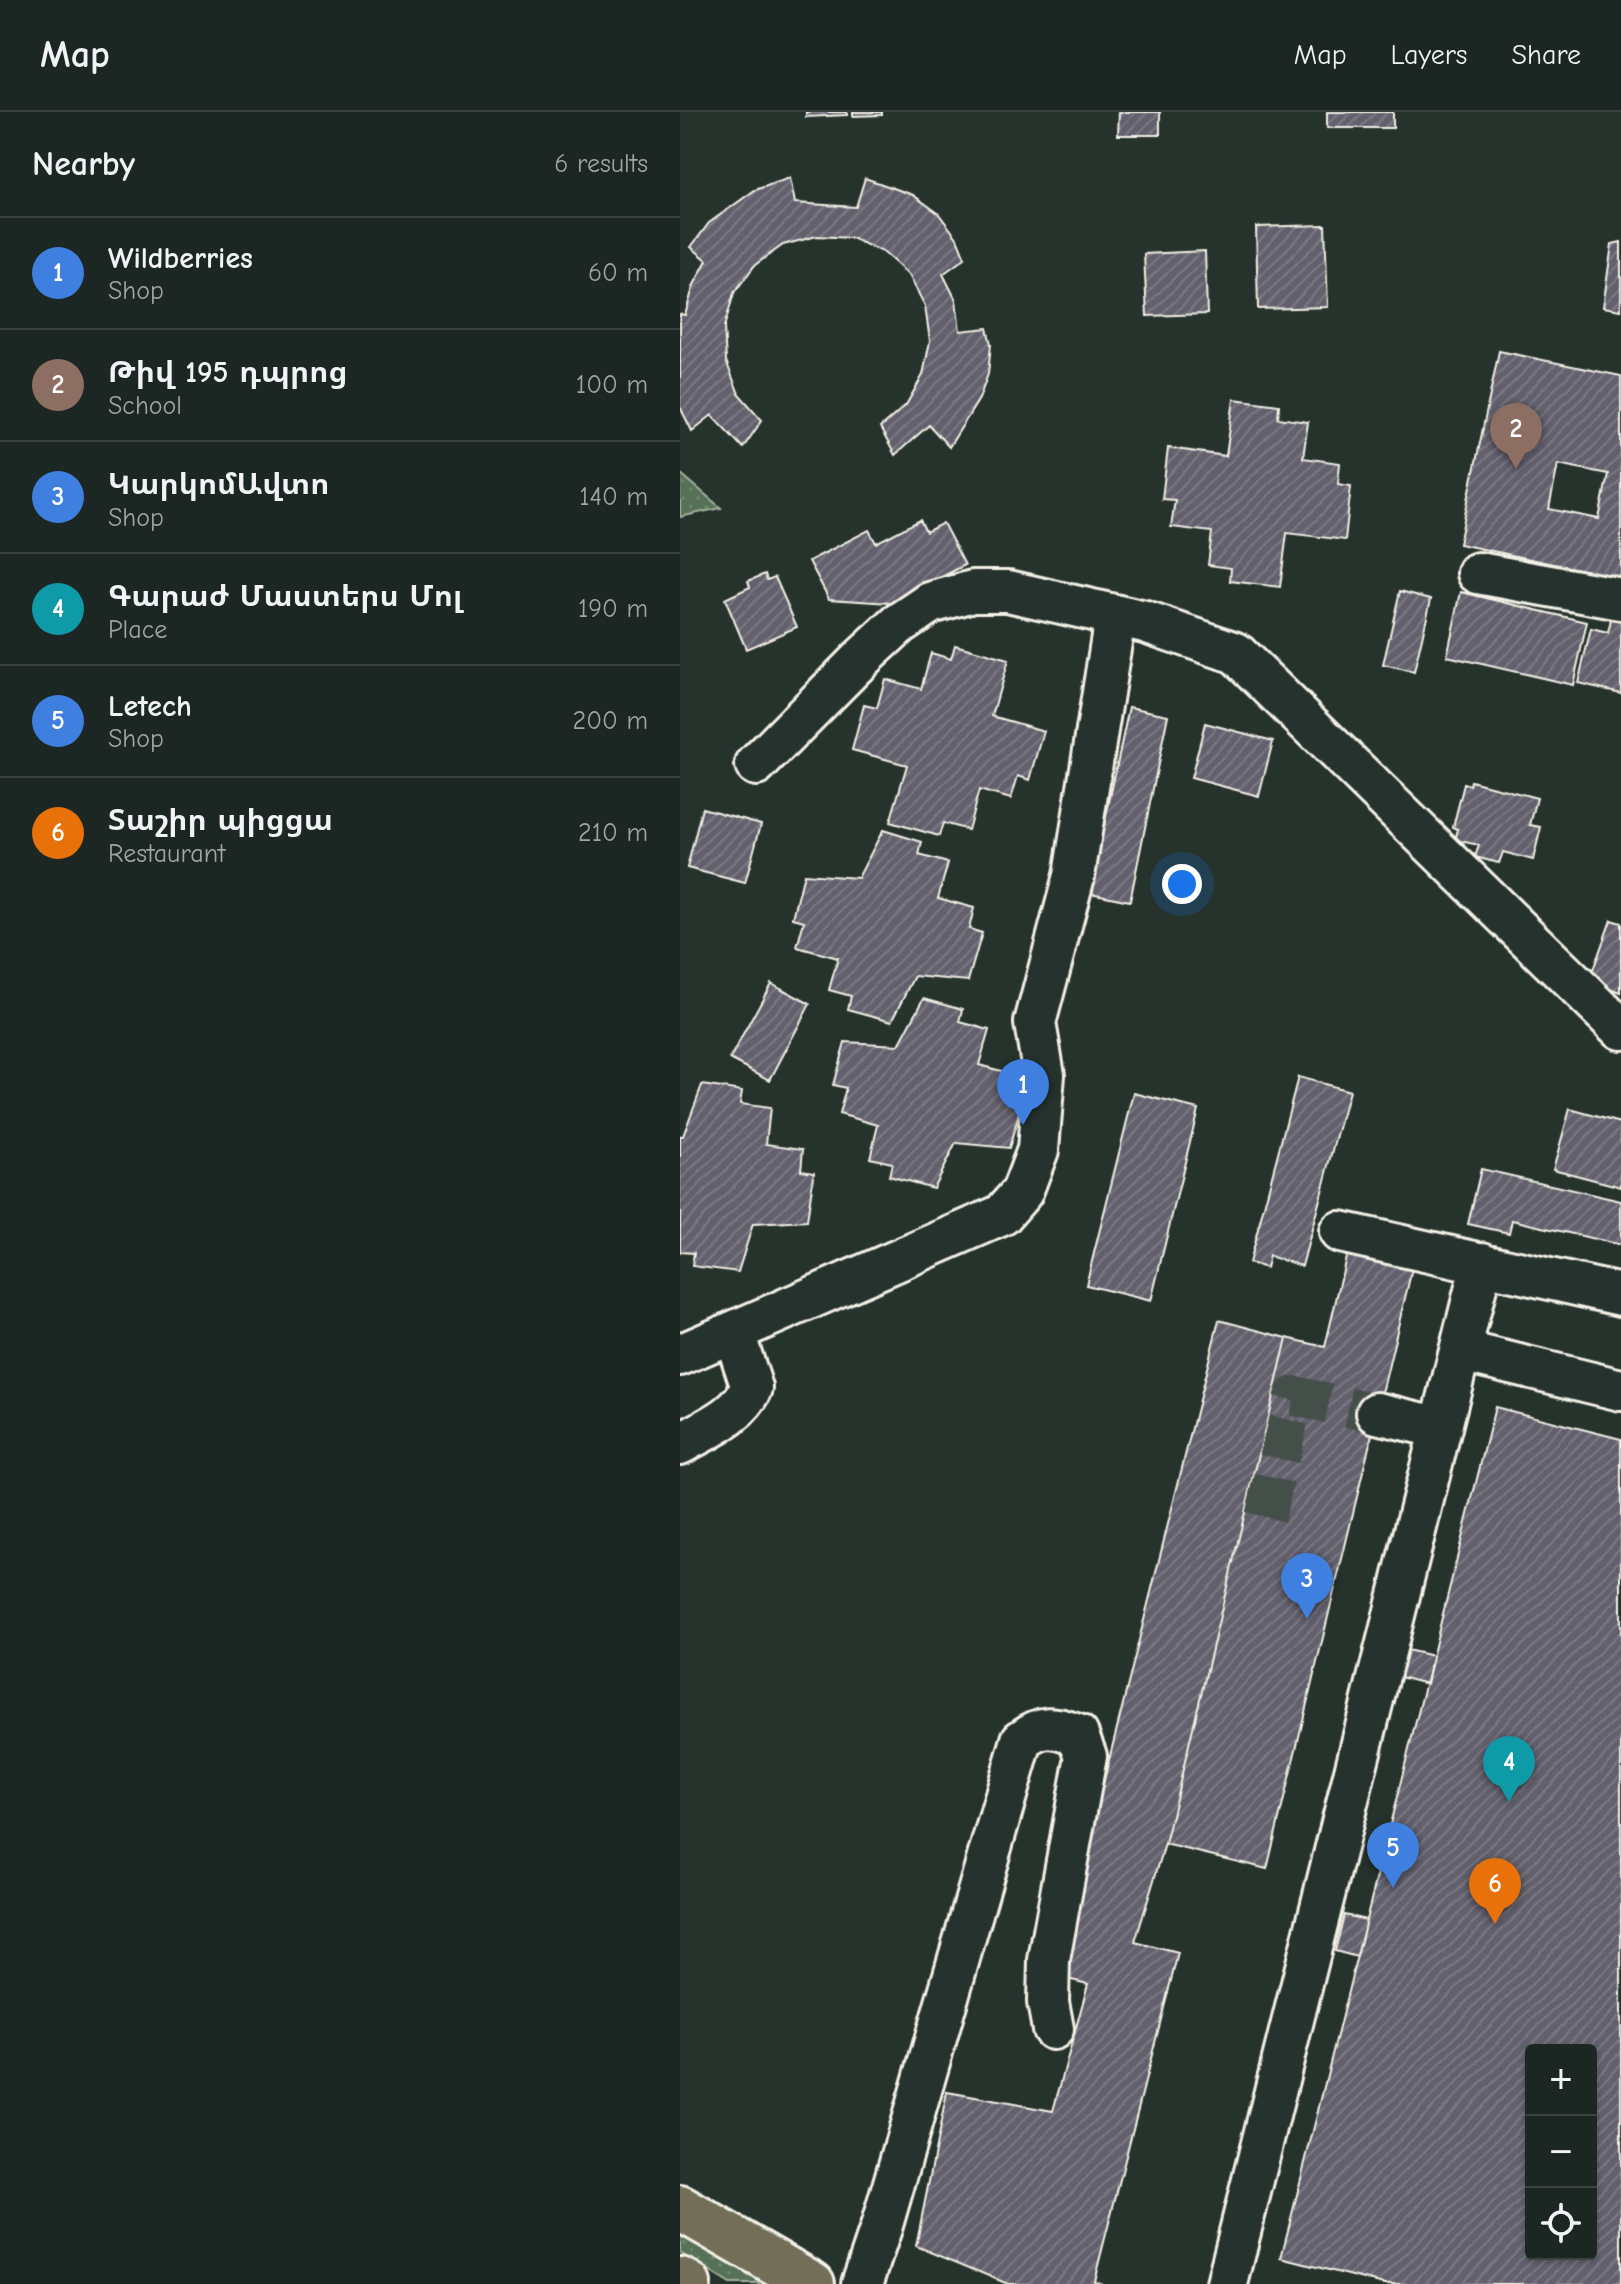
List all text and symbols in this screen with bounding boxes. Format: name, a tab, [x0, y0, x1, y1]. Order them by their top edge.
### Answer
text: Map	[40, 33, 110, 77]
text: Map	[1294, 39, 1347, 71]
text: Layers	[1391, 39, 1467, 71]
text: Share	[1511, 39, 1581, 71]
text: Nearby	[32, 144, 135, 184]
text: 6 results	[554, 149, 648, 179]
text: Wildberries	[108, 241, 253, 276]
text: 1	[53, 258, 63, 288]
text: 60 m	[588, 258, 648, 288]
text: Shop	[108, 276, 164, 306]
text: Թիվ 195 դպրոց	[108, 355, 348, 390]
text: 2	[52, 370, 64, 400]
text: 100 m	[576, 370, 648, 400]
text: School	[108, 391, 182, 421]
pin: 2	[1490, 403, 1542, 469]
text: ԿարկոմԱվտո	[108, 467, 329, 502]
text: 3	[52, 482, 64, 512]
text: 140 m	[579, 482, 648, 512]
text: Shop	[108, 503, 164, 533]
text: Գարաժ Մաստերս Մոլ	[108, 579, 463, 614]
text: 4	[52, 594, 64, 624]
text: 190 m	[578, 594, 648, 624]
text: Place	[108, 615, 167, 645]
text: Letech	[108, 689, 192, 724]
text: 5	[51, 706, 65, 736]
text: 200 m	[573, 706, 648, 736]
text: Shop	[108, 724, 164, 754]
text: Տաշիր պիցցա	[108, 803, 333, 838]
text: 6	[51, 818, 65, 848]
text: 210 m	[578, 818, 648, 848]
text: Restaurant	[108, 839, 225, 869]
your location	[1162, 864, 1202, 904]
pin: 1	[997, 1059, 1049, 1125]
pin: 3	[1281, 1553, 1333, 1619]
pin: 4	[1483, 1736, 1535, 1802]
pin: 5	[1367, 1822, 1419, 1888]
pin: 6	[1469, 1858, 1521, 1924]
map controls	[1525, 2044, 1597, 2260]
button: +	[1525, 2044, 1597, 2116]
button: −	[1525, 2116, 1597, 2188]
button: locate	[1525, 2188, 1597, 2260]

